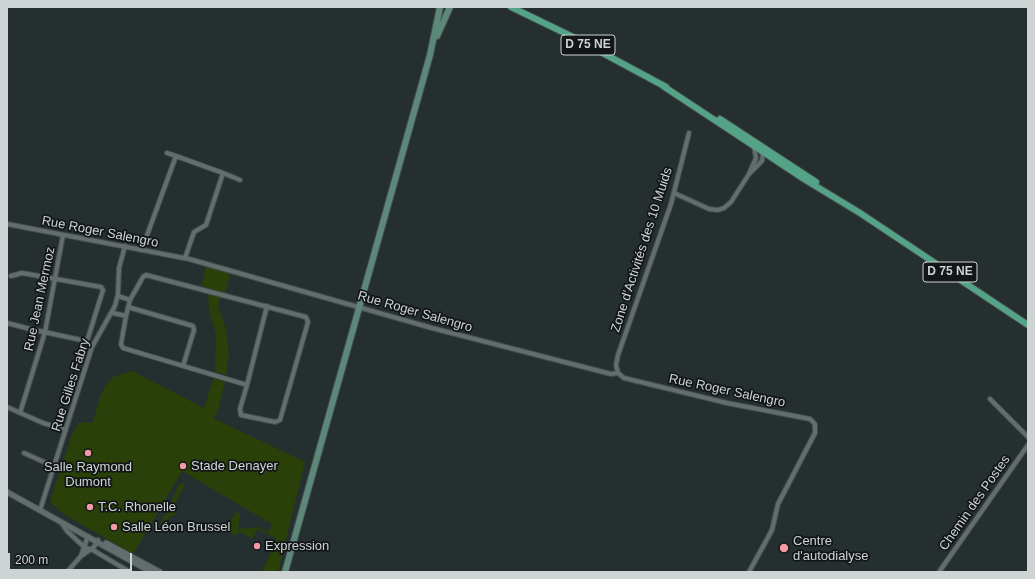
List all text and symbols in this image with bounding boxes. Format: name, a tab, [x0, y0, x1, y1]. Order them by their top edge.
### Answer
road number: D 75 NE	[561, 35, 615, 55]
street label: Zone d'Activités des 10 Muids	[608, 166, 676, 334]
street label: Rue Roger Salengro	[40, 213, 160, 251]
street label: Rue Jean Mermoz	[21, 245, 59, 353]
road number: D 75 NE	[923, 262, 977, 282]
street label: Rue Roger Salengro	[356, 288, 474, 336]
street label: Rue Gilles Fabry	[49, 337, 93, 433]
street label: Rue Roger Salengro	[667, 371, 787, 411]
marker: Salle Raymond Dumont	[83, 448, 93, 458]
street label: Chemin des Postes	[936, 452, 1014, 554]
place label: Stade Denayer	[191, 458, 278, 474]
place label: Salle Raymond Dumont	[44, 459, 132, 490]
marker: Stade Denayer	[178, 461, 188, 471]
place label: T.C. Rhonelle	[98, 499, 176, 515]
marker: T.C. Rhonelle	[85, 502, 95, 512]
place label: Salle Léon Brussel	[122, 519, 230, 535]
marker: Salle Léon Brussel	[109, 522, 119, 532]
place label: Centre d'autodialyse	[793, 533, 868, 564]
place label: Expression	[265, 538, 329, 554]
marker: Expression	[252, 541, 262, 551]
marker: Centre d'autodialyse	[778, 542, 790, 554]
scale bar	[10, 545, 134, 571]
text: 200 m	[15, 553, 48, 567]

